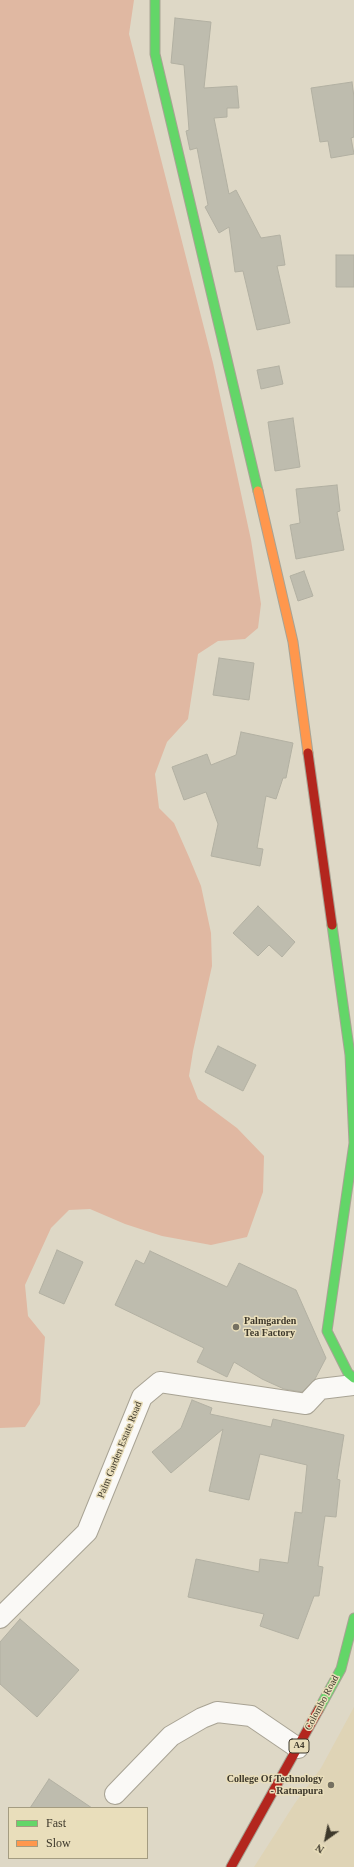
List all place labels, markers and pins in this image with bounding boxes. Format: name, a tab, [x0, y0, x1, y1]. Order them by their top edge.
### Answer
place label: Palmgarden Tea Factory	[244, 1315, 296, 1338]
marker: Palmgarden Tea Factory	[231, 1322, 241, 1332]
place label: College Of Technology - Ratnapura	[227, 1773, 323, 1796]
marker: College Of Technology - Ratnapura	[326, 1780, 336, 1790]

